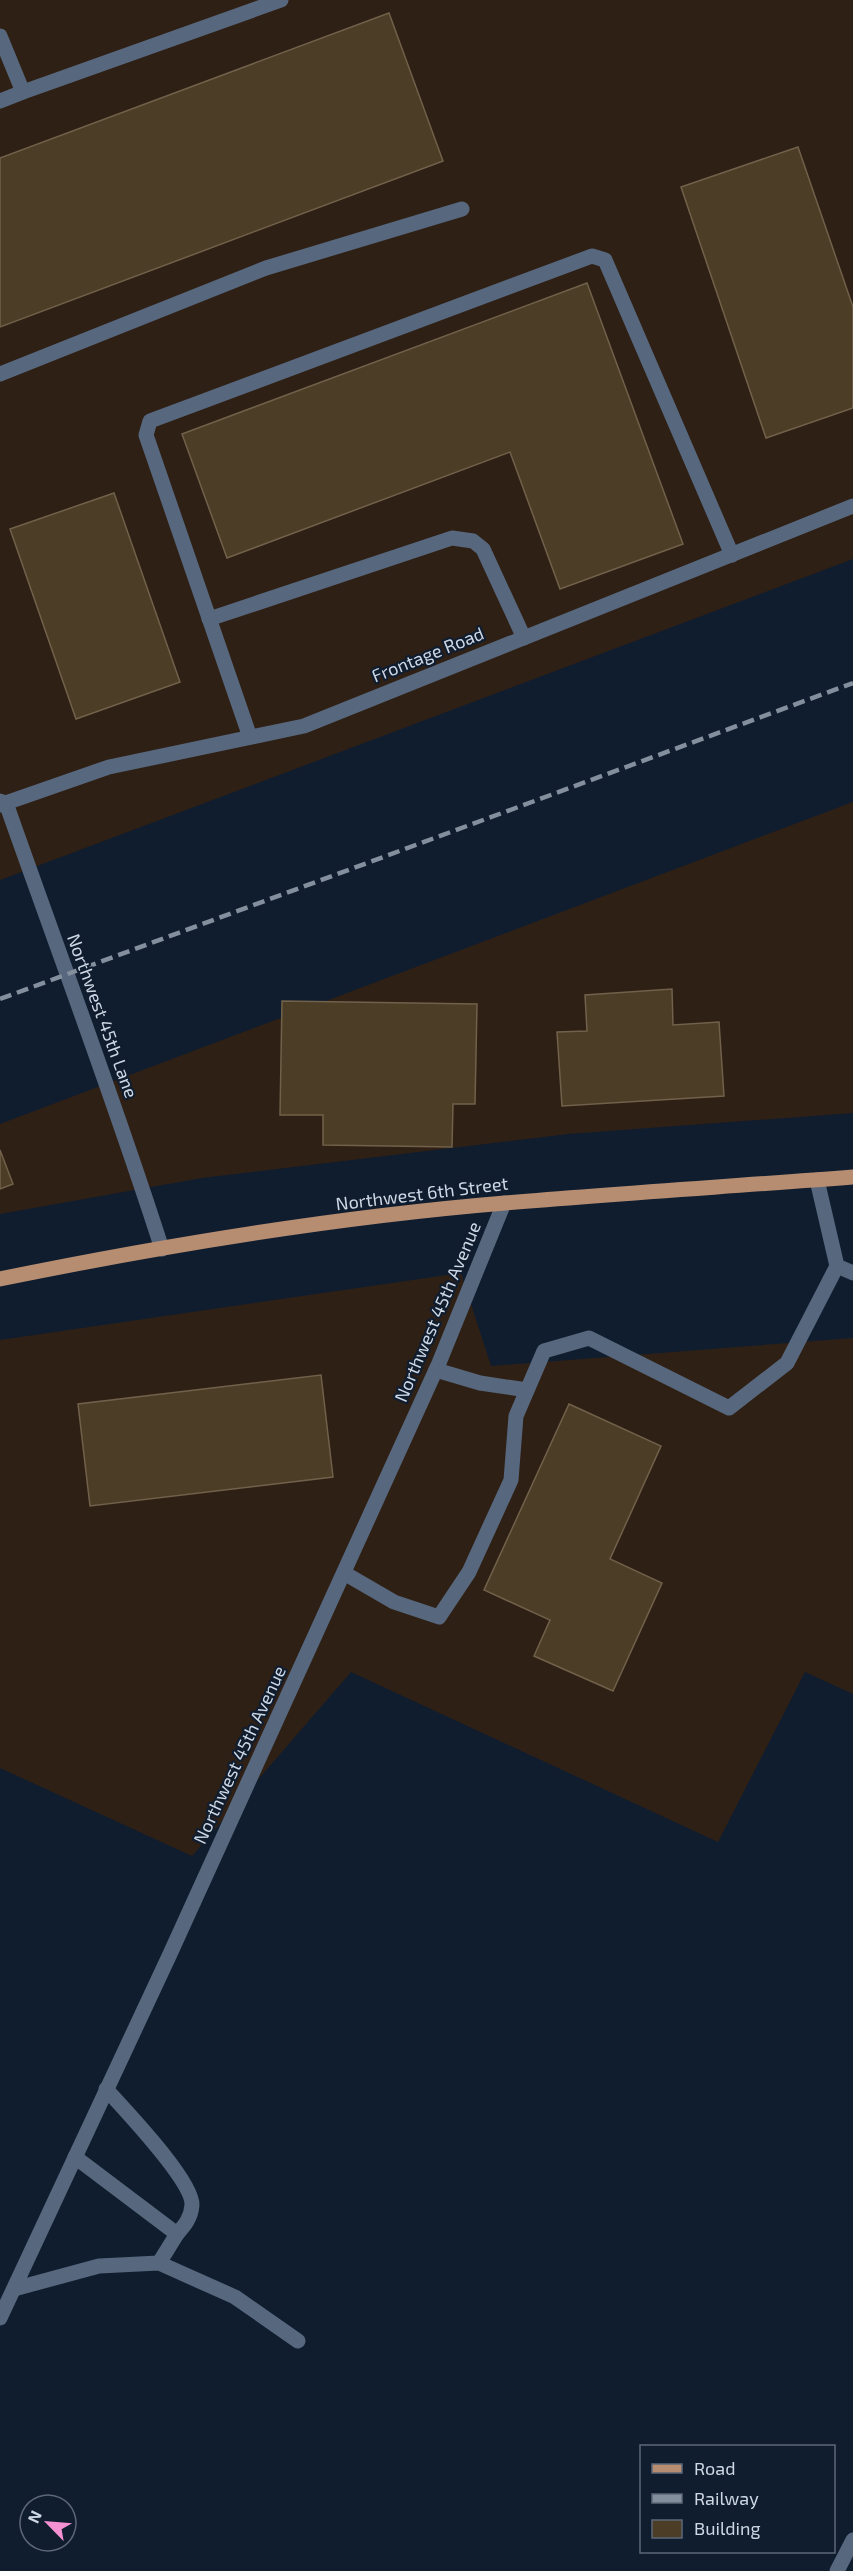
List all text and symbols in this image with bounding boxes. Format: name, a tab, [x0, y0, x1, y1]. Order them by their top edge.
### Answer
street label: Frontage Road	[368, 622, 487, 687]
street label: Northwest 45th Lane	[63, 931, 143, 1101]
street label: Northwest 6th Street	[334, 1171, 509, 1215]
street label: Northwest 45th Avenue	[389, 1218, 485, 1405]
street label: Northwest 45th Avenue	[188, 1662, 290, 1847]
legend	[640, 2445, 835, 2553]
text: Road	[694, 2457, 735, 2479]
text: Railway	[694, 2487, 759, 2509]
north arrow	[18, 2493, 78, 2553]
text: N	[23, 2507, 45, 2526]
text: Building	[694, 2517, 761, 2539]

